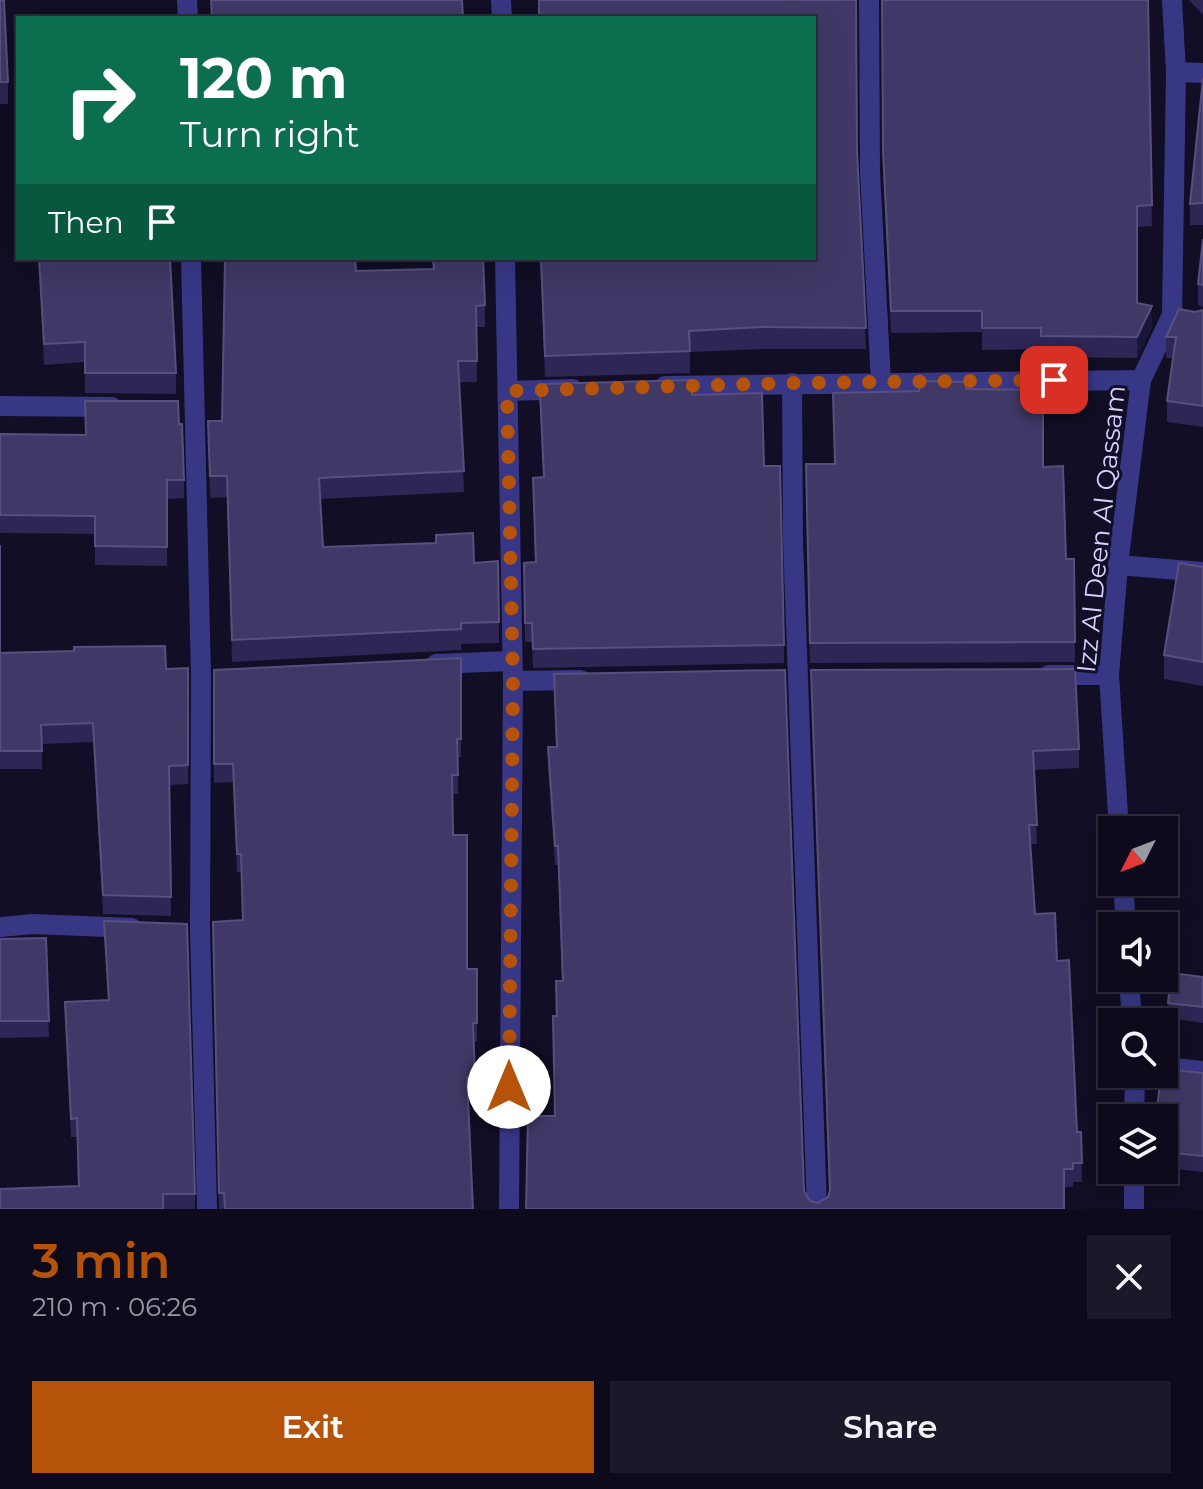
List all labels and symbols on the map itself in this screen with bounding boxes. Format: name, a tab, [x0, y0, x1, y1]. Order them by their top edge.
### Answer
pin	[1020, 346, 1088, 414]
street label: Izz Al Deen Al Qassam	[1070, 384, 1132, 674]
north arrow	[1098, 816, 1178, 896]
position arrow	[467, 1045, 551, 1129]

